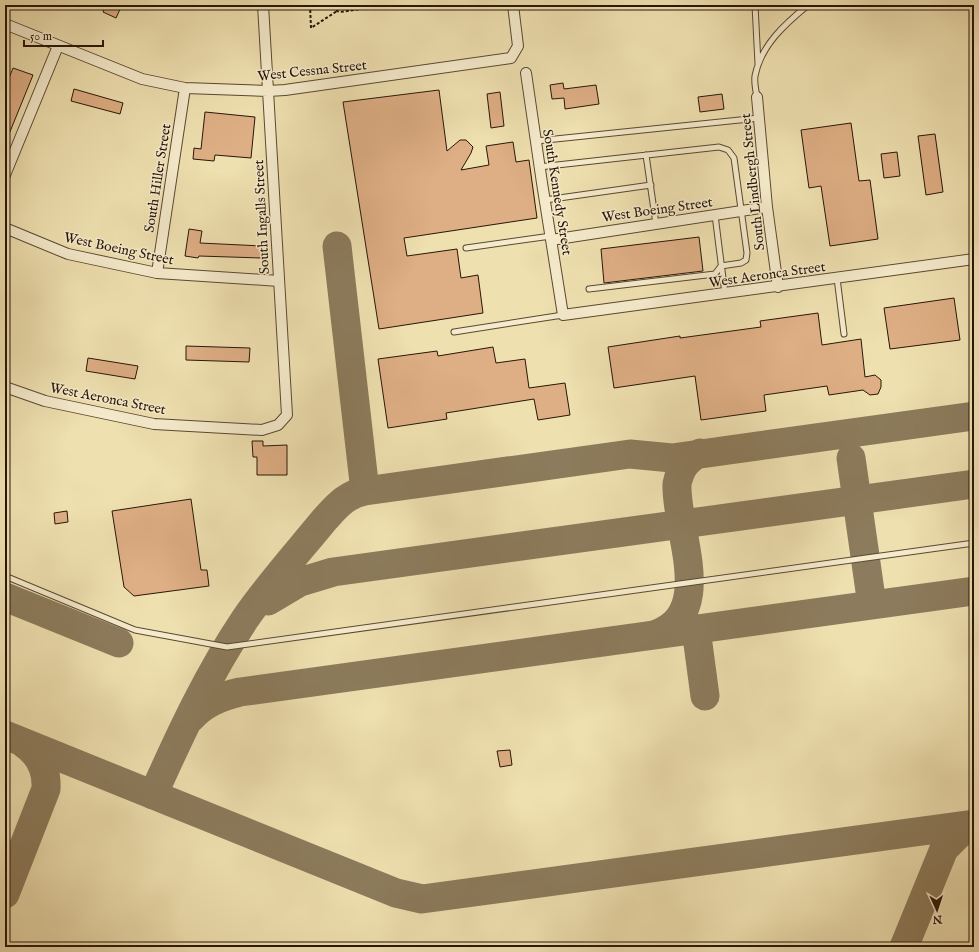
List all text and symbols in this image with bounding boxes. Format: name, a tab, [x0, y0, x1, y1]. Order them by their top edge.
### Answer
scale bar	[24, 22, 103, 48]
text: 50 m	[30, 29, 52, 44]
street label: West Cessna Street	[257, 56, 368, 86]
street label: South Lindbergh Street	[737, 112, 769, 251]
street label: South Hiller Street	[140, 122, 176, 234]
street label: South Kennedy Street	[538, 128, 576, 257]
street label: South Ingalls Street	[250, 159, 274, 275]
street label: West Boeing Street	[601, 193, 714, 227]
street label: West Boeing Street	[62, 229, 175, 269]
street label: West Aeronca Street	[708, 258, 827, 292]
street label: West Aeronca Street	[48, 379, 167, 419]
north arrow	[917, 890, 957, 930]
text: N	[932, 912, 944, 926]

